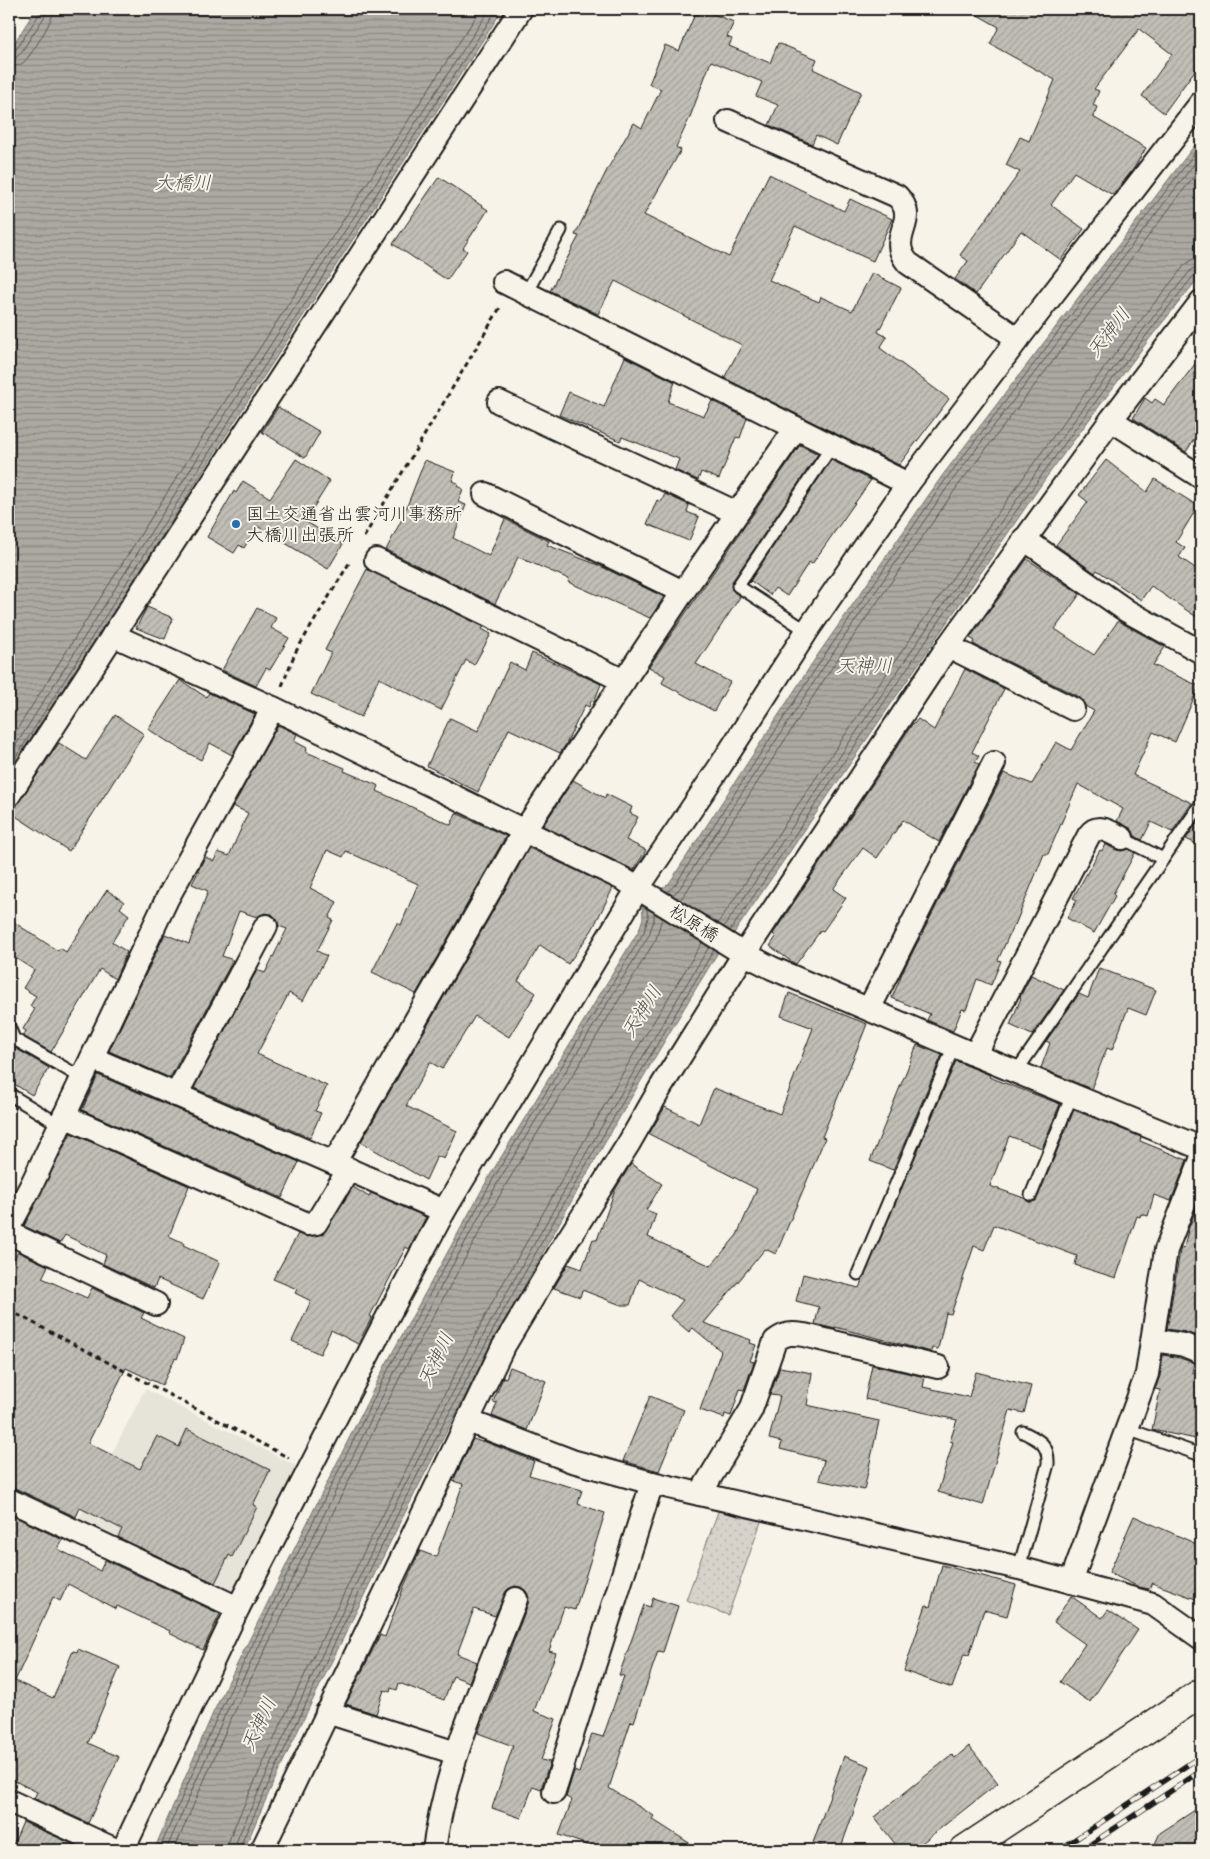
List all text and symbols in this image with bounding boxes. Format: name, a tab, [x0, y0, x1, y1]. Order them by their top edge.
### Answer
water label: 大橋川	[154, 171, 212, 195]
water label: 天神川	[1082, 303, 1136, 362]
place label: 国土交通省出雲河川事務所 大橋川出張所	[246, 503, 462, 547]
marker: 国土交通省出雲河川事務所 大橋川出張所	[230, 518, 242, 530]
water label: 天神川	[835, 654, 893, 678]
street label: 松原橋	[665, 899, 723, 947]
water label: 天神川	[617, 981, 667, 1042]
water label: 天神川	[413, 1329, 459, 1390]
water label: 天神川	[236, 1694, 282, 1755]

